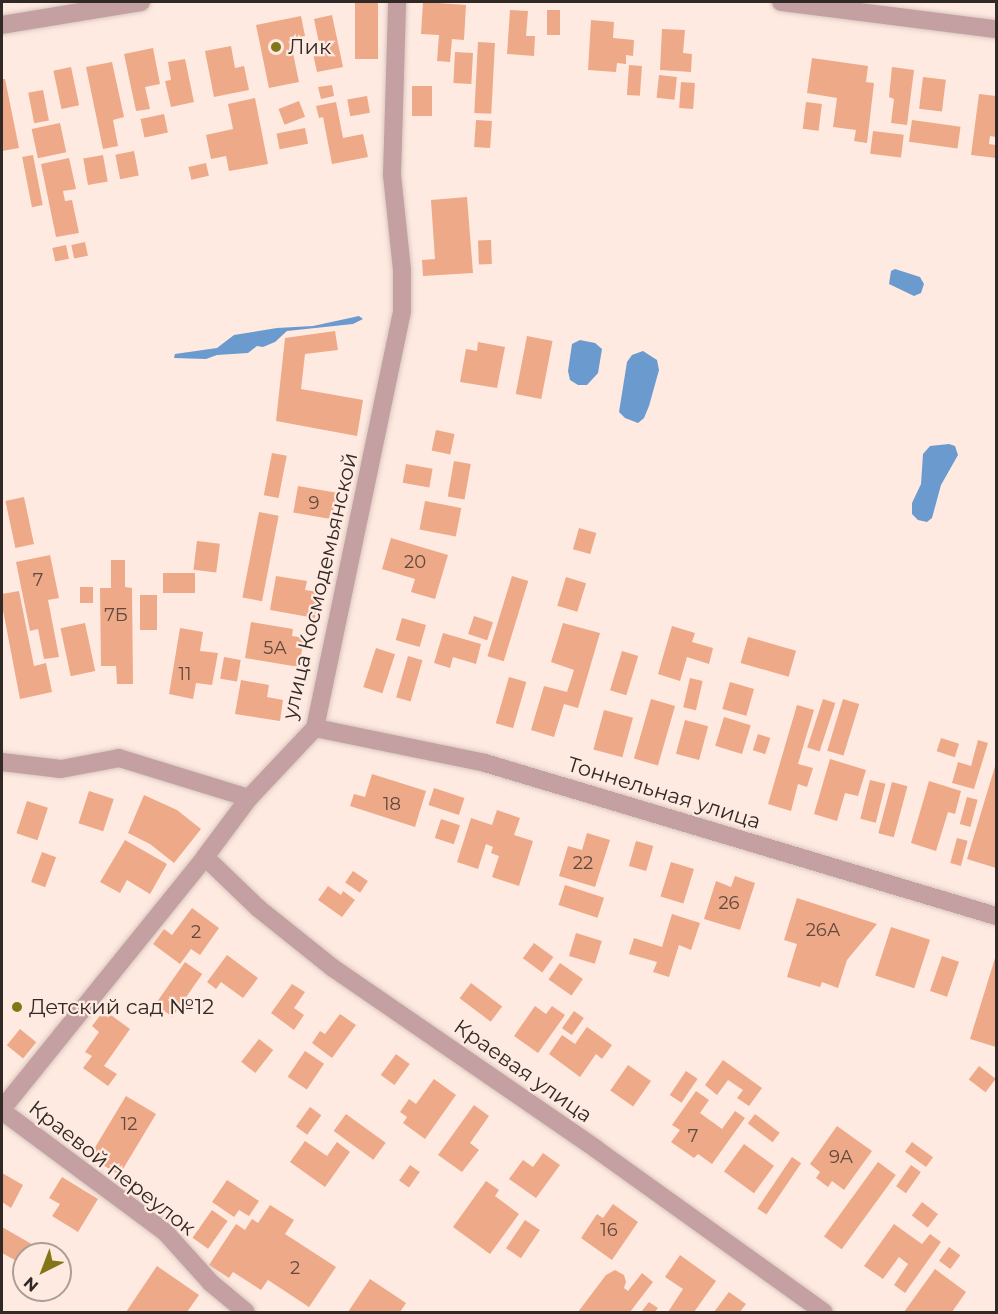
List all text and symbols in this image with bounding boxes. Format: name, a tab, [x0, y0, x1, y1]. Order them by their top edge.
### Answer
place label: Лик	[288, 34, 331, 60]
marker: Лик	[269, 40, 283, 54]
street label: улица Космодемьянской	[277, 450, 363, 722]
house number: 9	[309, 492, 319, 514]
house number: 20	[404, 551, 426, 573]
house number: 7	[33, 569, 43, 591]
house number: 7Б	[104, 604, 128, 626]
house number: 5А	[263, 637, 287, 659]
house number: 11	[179, 663, 191, 685]
street label: Тоннельная улица	[564, 752, 764, 834]
house number: 18	[383, 793, 401, 815]
house number: 22	[573, 852, 593, 874]
house number: 26	[718, 892, 740, 914]
house number: 26А	[806, 919, 840, 941]
house number: 2	[191, 921, 201, 943]
place label: Детский сад №12	[29, 994, 214, 1020]
marker: Детский сад №12	[10, 1000, 24, 1014]
street label: Краевая улица	[449, 1014, 597, 1128]
street label: Краевой переулок	[24, 1095, 200, 1241]
house number: 12	[121, 1113, 137, 1135]
house number: 7	[688, 1125, 698, 1147]
house number: 9А	[829, 1146, 853, 1168]
house number: 16	[600, 1219, 618, 1241]
north arrow	[12, 1242, 72, 1302]
house number: 2	[290, 1257, 300, 1279]
text: N	[20, 1273, 42, 1296]

